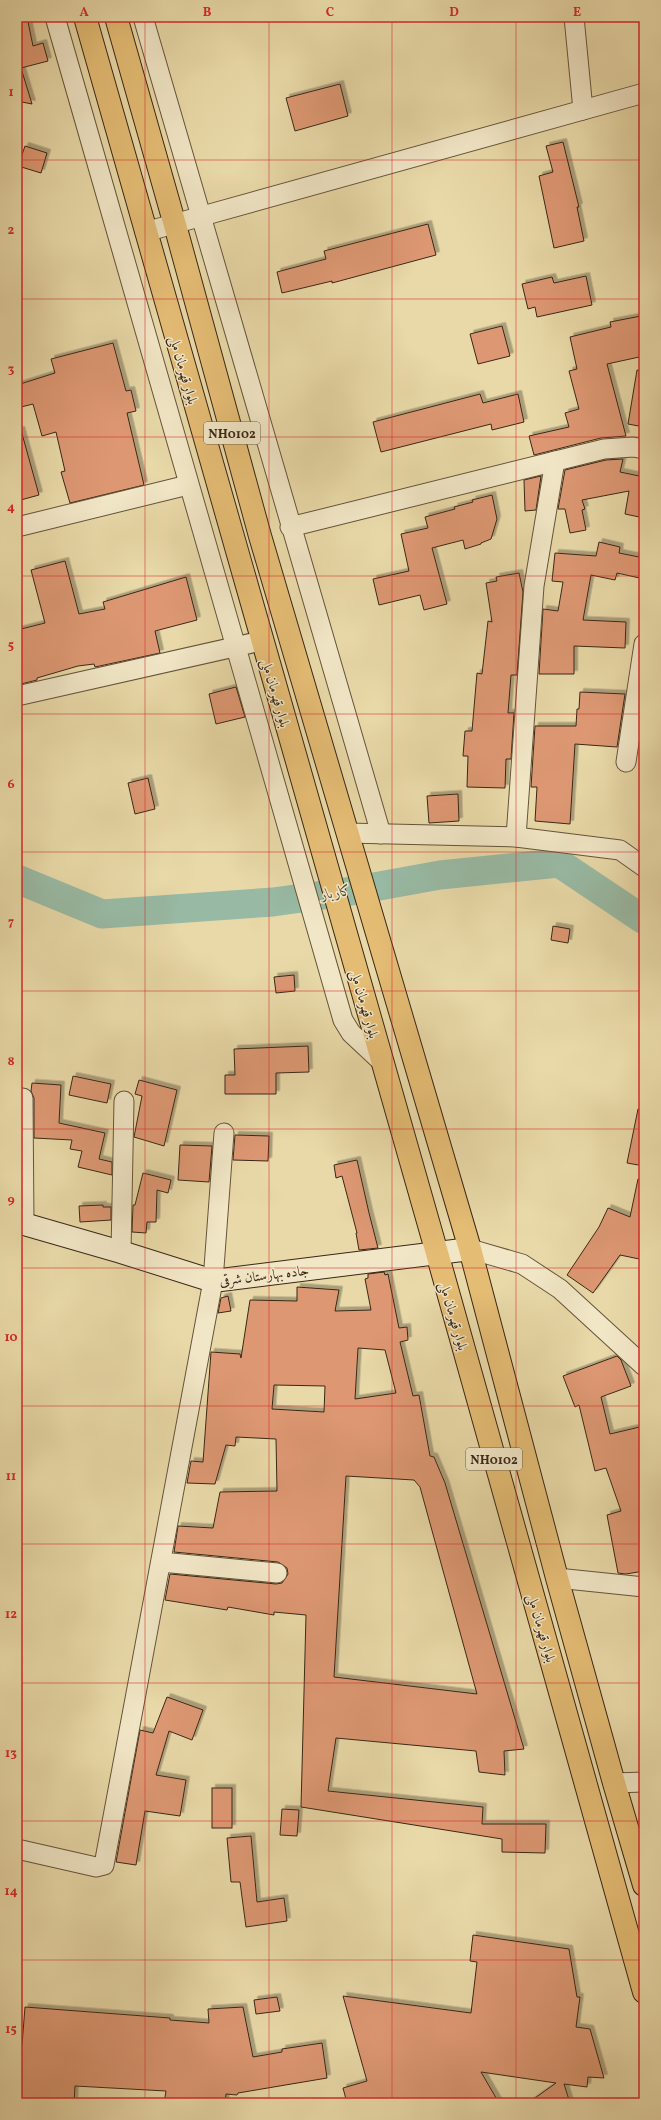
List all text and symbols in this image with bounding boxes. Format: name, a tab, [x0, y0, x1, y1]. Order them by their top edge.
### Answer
text: A	[79, 4, 89, 22]
text: B	[203, 4, 212, 22]
text: C	[326, 4, 334, 22]
text: D	[449, 4, 459, 22]
text: E	[573, 4, 581, 22]
text: 1	[8, 84, 14, 102]
text: 2	[8, 222, 15, 240]
street label: بلوار قهرمان ملی	[164, 334, 202, 407]
text: 3	[8, 361, 15, 379]
road number: NH0102	[204, 422, 260, 444]
text: 4	[7, 499, 15, 517]
text: 5	[8, 637, 14, 655]
street label: بلوار قهرمان ملی	[256, 657, 294, 730]
text: 6	[7, 776, 15, 794]
water label: کاربار	[318, 881, 353, 906]
text: 7	[8, 914, 14, 932]
street label: بلوار قهرمان ملی	[345, 968, 383, 1041]
text: 8	[7, 1053, 15, 1071]
text: 9	[7, 1191, 15, 1209]
street label: جاده بهارستان شرقی	[218, 1262, 310, 1291]
street label: بلوار قهرمان ملی	[434, 1280, 472, 1353]
text: 10	[4, 1329, 18, 1347]
road number: NH0102	[466, 1448, 522, 1470]
text: 11	[6, 1468, 16, 1486]
street label: بلوار قهرمان ملی	[522, 1592, 560, 1665]
text: 12	[5, 1606, 17, 1624]
text: 13	[5, 1745, 17, 1763]
text: 14	[4, 1883, 18, 1901]
text: 15	[5, 2021, 17, 2039]

